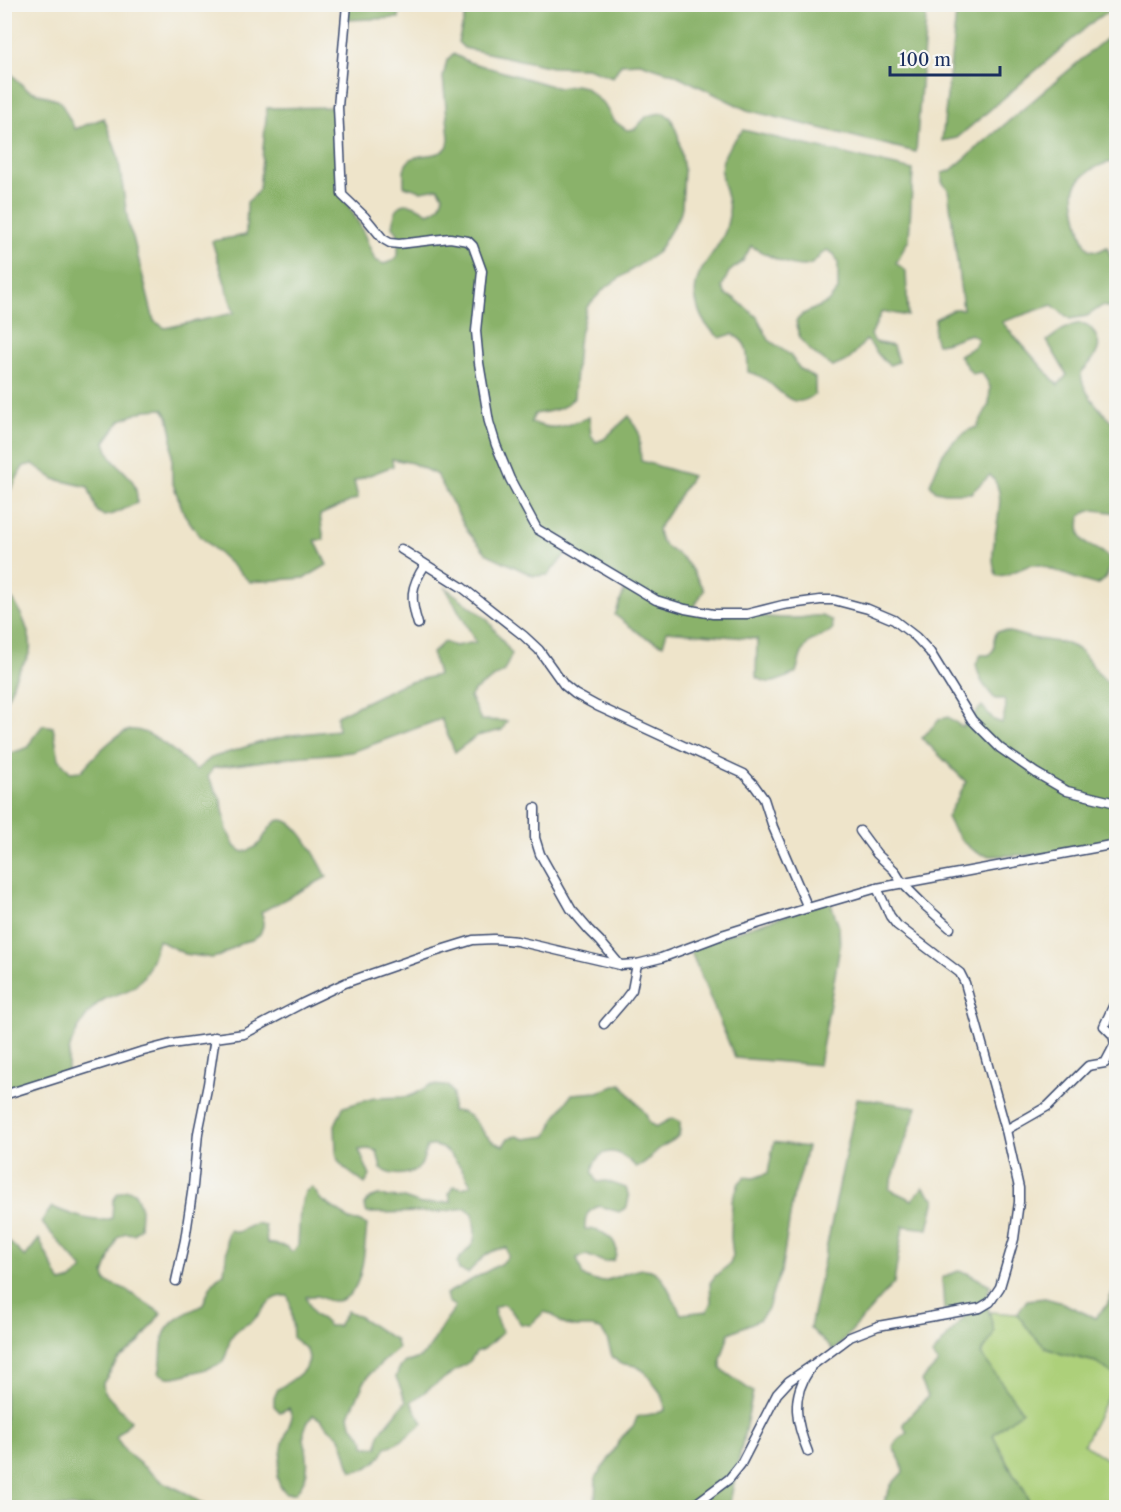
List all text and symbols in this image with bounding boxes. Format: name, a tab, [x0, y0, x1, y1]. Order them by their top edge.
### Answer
scale bar	[890, 39, 1000, 77]
text: 100 m	[899, 49, 951, 71]

